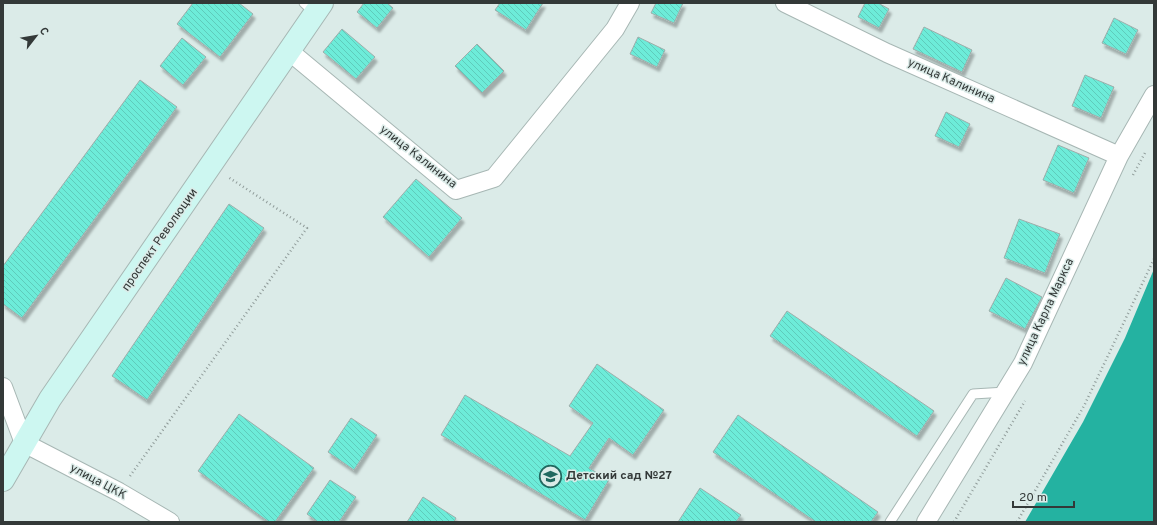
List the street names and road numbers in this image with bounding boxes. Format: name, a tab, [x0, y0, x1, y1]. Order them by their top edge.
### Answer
street label: улица Калинина	[905, 55, 997, 107]
street label: улица Калинина	[376, 122, 460, 192]
street label: проспект Революции	[118, 185, 202, 295]
street label: улица Карла Маркса	[1014, 256, 1078, 368]
street label: улица ЦКК	[67, 460, 129, 504]

